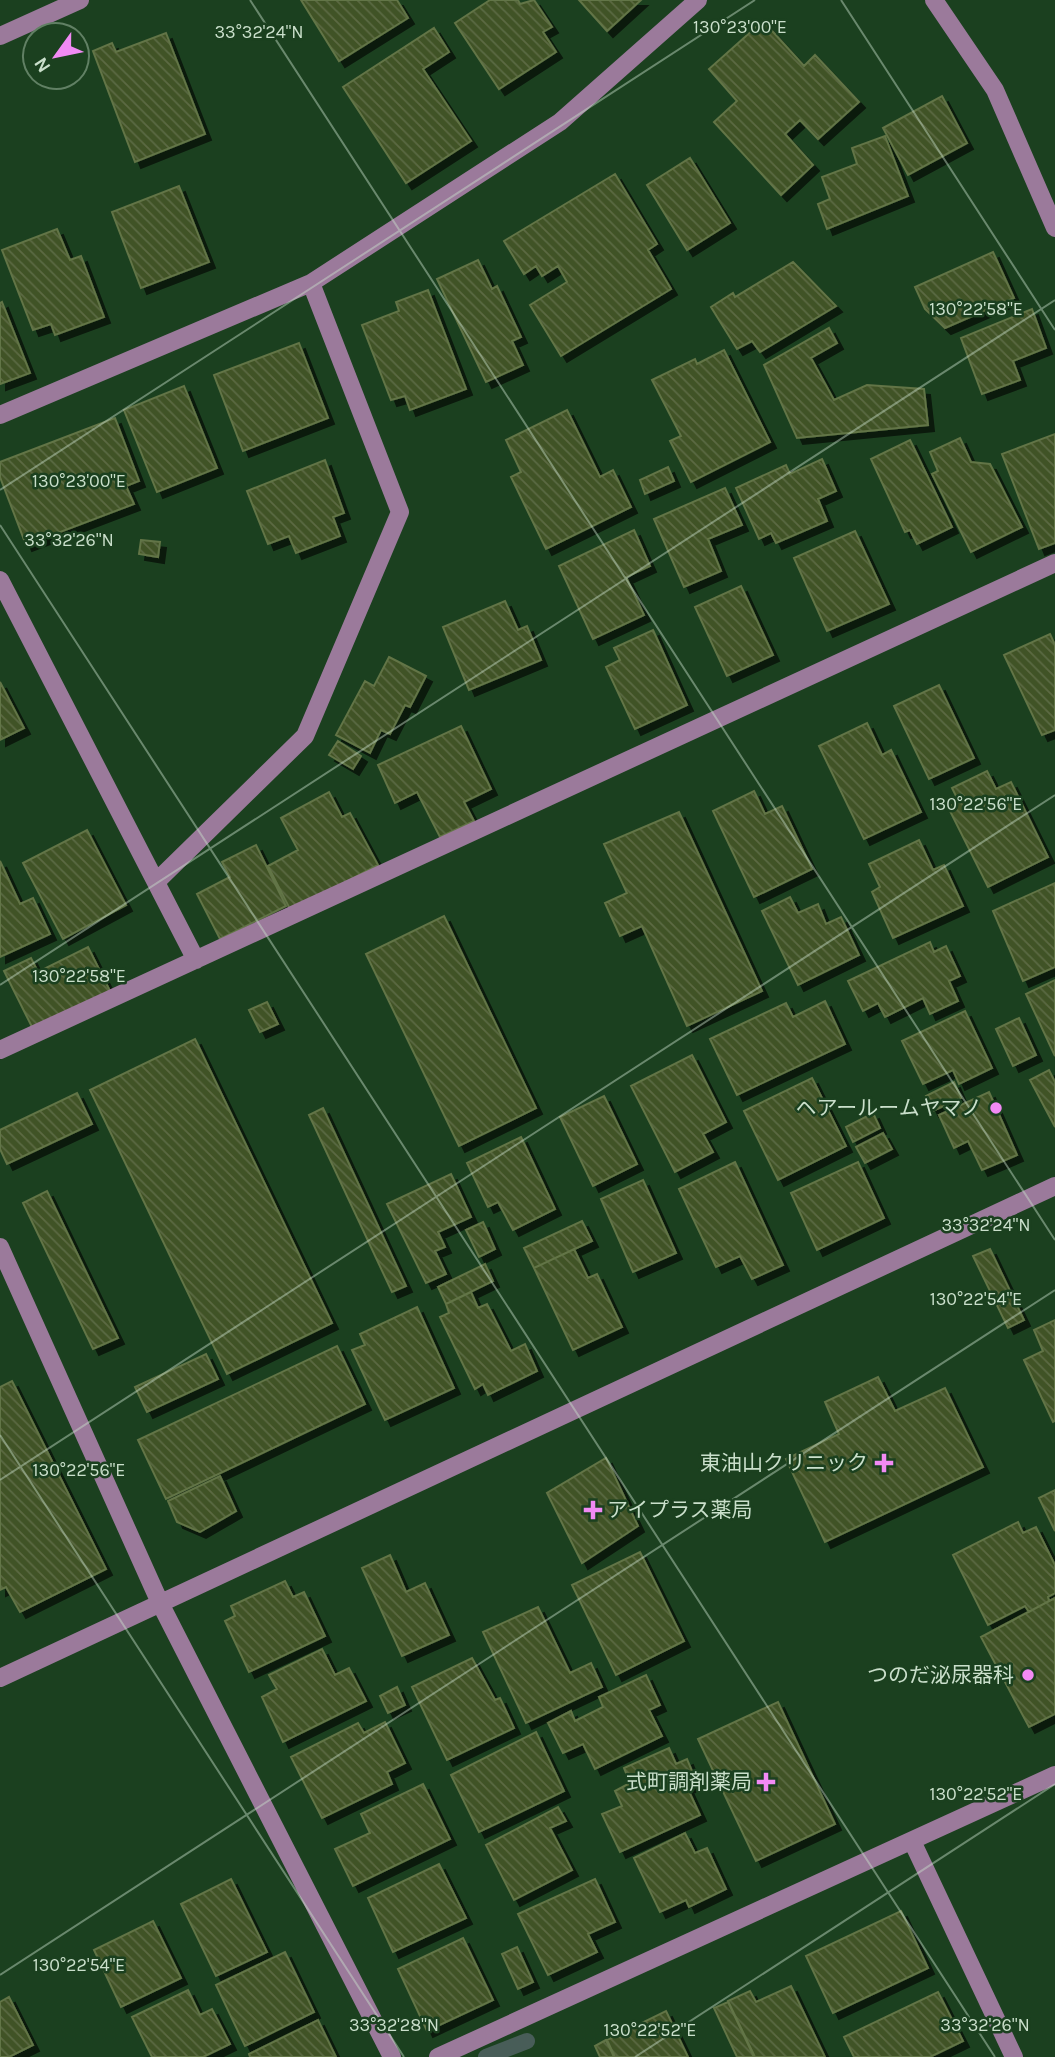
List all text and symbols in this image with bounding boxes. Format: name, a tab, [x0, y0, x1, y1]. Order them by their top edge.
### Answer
text: 130°23'00"E	[693, 16, 787, 38]
north arrow	[21, 21, 91, 91]
text: 33°32'24"N	[214, 21, 304, 43]
text: N	[30, 53, 56, 76]
text: 130°22'58"E	[929, 298, 1023, 320]
text: 130°23'00"E	[32, 470, 126, 492]
text: 33°32'26"N	[24, 529, 114, 551]
text: 130°22'56"E	[930, 793, 1022, 815]
text: 130°22'58"E	[32, 965, 126, 987]
place label: ヘアールームヤマノ	[796, 1096, 982, 1120]
marker: ヘアールームヤマノ	[988, 1100, 1004, 1116]
text: 33°32'24"N	[941, 1214, 1031, 1236]
text: 130°22'54"E	[930, 1288, 1022, 1310]
place label: 東油山クリニック	[700, 1451, 868, 1475]
marker: 東油山クリニック	[874, 1453, 894, 1473]
text: 130°22'56"E	[33, 1459, 125, 1481]
place label: アイプラス薬局	[607, 1498, 753, 1522]
marker: アイプラス薬局	[585, 1502, 601, 1518]
place label: つのだ泌尿器科	[867, 1663, 1014, 1687]
marker: つのだ泌尿器科	[1020, 1667, 1036, 1683]
place label: 式町調剤薬局	[626, 1770, 752, 1794]
marker: 式町調剤薬局	[758, 1774, 774, 1790]
text: 130°22'52"E	[930, 1783, 1022, 1805]
text: 130°22'54"E	[33, 1954, 125, 1976]
text: 33°32'28"N	[349, 2014, 439, 2036]
text: 33°32'26"N	[940, 2014, 1030, 2036]
text: 130°22'52"E	[604, 2019, 696, 2041]

